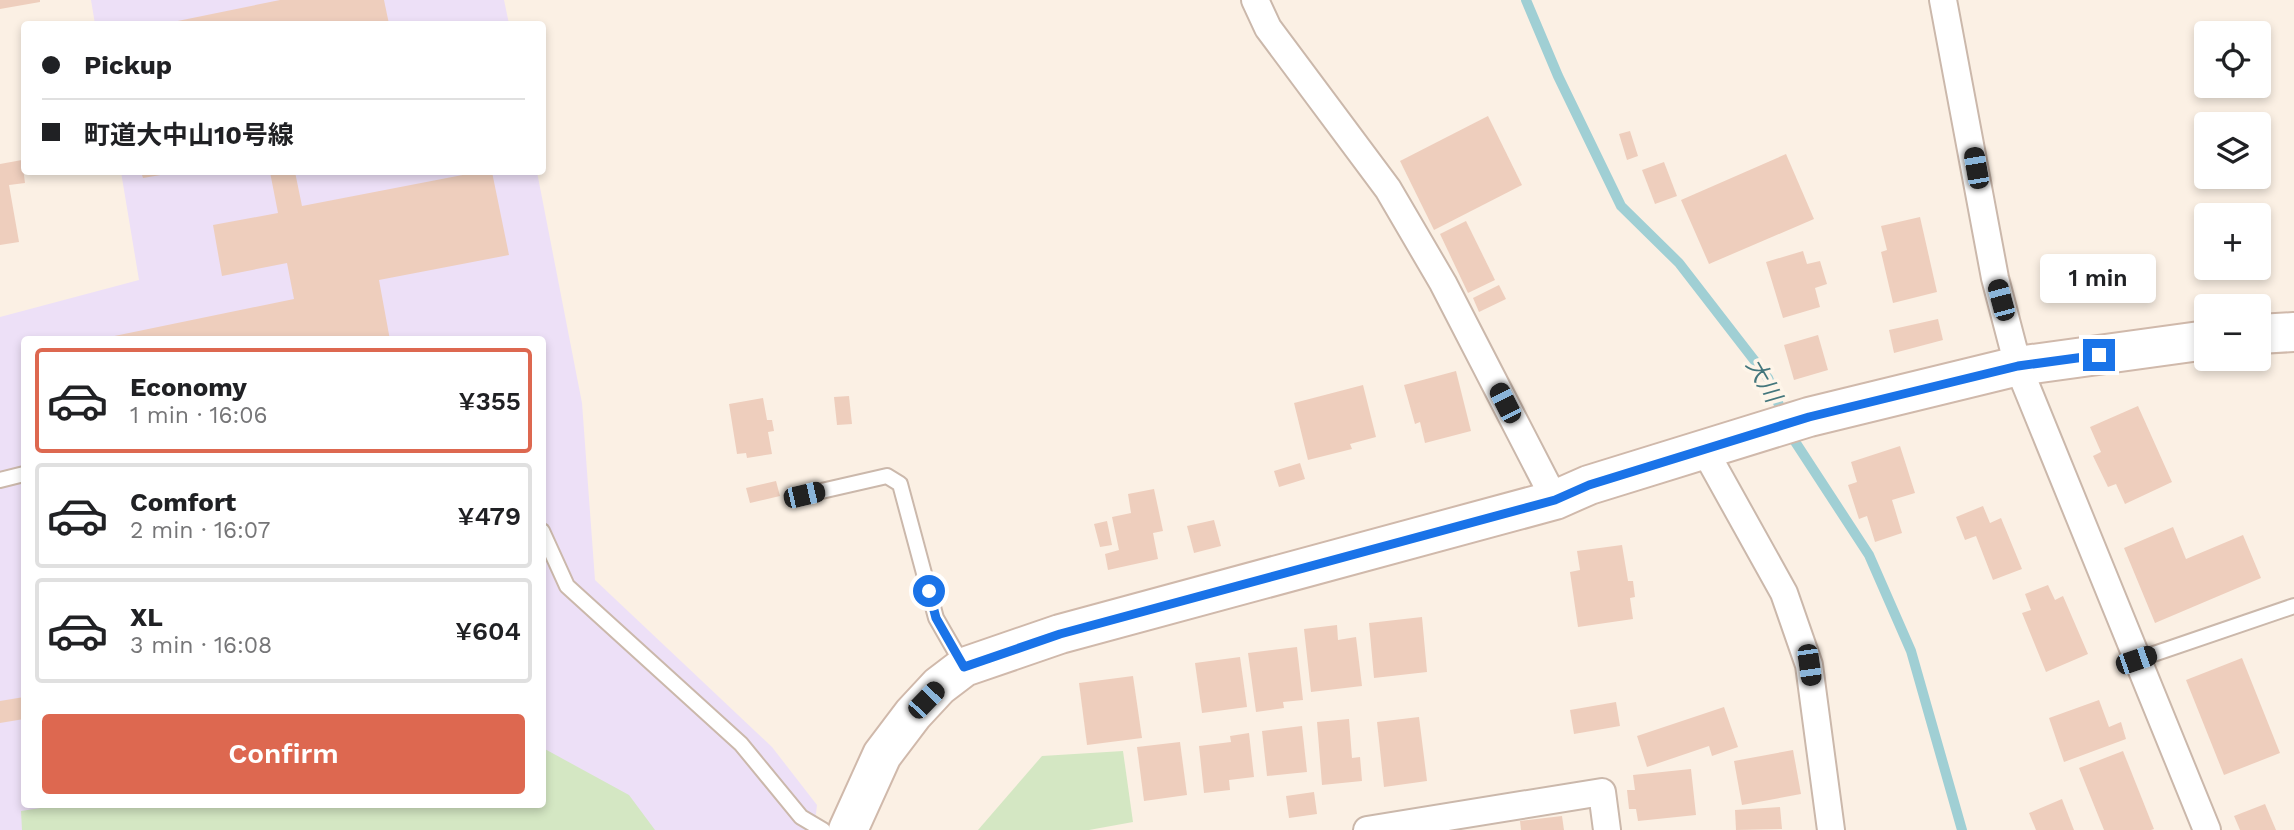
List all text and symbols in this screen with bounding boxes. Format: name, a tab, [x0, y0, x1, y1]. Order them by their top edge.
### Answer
map controls	[2194, 21, 2271, 371]
button: locate	[2194, 21, 2271, 98]
text: Pickup	[84, 50, 172, 80]
button: layers	[2194, 112, 2271, 189]
text: 町道大中山10号線	[84, 120, 294, 150]
car	[1963, 145, 1990, 191]
button: +	[2194, 203, 2271, 280]
callout: 1 min	[2041, 254, 2157, 302]
text: 1 min	[2068, 265, 2128, 292]
car	[1986, 277, 2017, 323]
button: −	[2194, 294, 2271, 371]
route end	[2083, 339, 2115, 371]
water label: 大川	[1740, 354, 1788, 410]
icon: car	[46, 369, 109, 432]
text: Economy	[130, 372, 247, 402]
car	[1487, 380, 1524, 426]
text: ¥355	[459, 386, 521, 416]
text: 1 min · 16:06	[130, 402, 268, 429]
car	[782, 480, 827, 510]
icon: car	[46, 484, 109, 547]
text: Comfort	[130, 487, 236, 517]
text: ¥479	[458, 501, 521, 531]
text: 2 min · 16:07	[130, 517, 270, 544]
route start	[913, 575, 945, 607]
icon: car	[46, 599, 109, 662]
text: XL	[130, 602, 163, 632]
text: ¥604	[455, 616, 521, 646]
text: 3 min · 16:08	[130, 632, 272, 659]
car	[1796, 643, 1823, 687]
car	[2113, 643, 2160, 677]
car	[904, 678, 949, 722]
button: Confirm	[42, 714, 525, 794]

